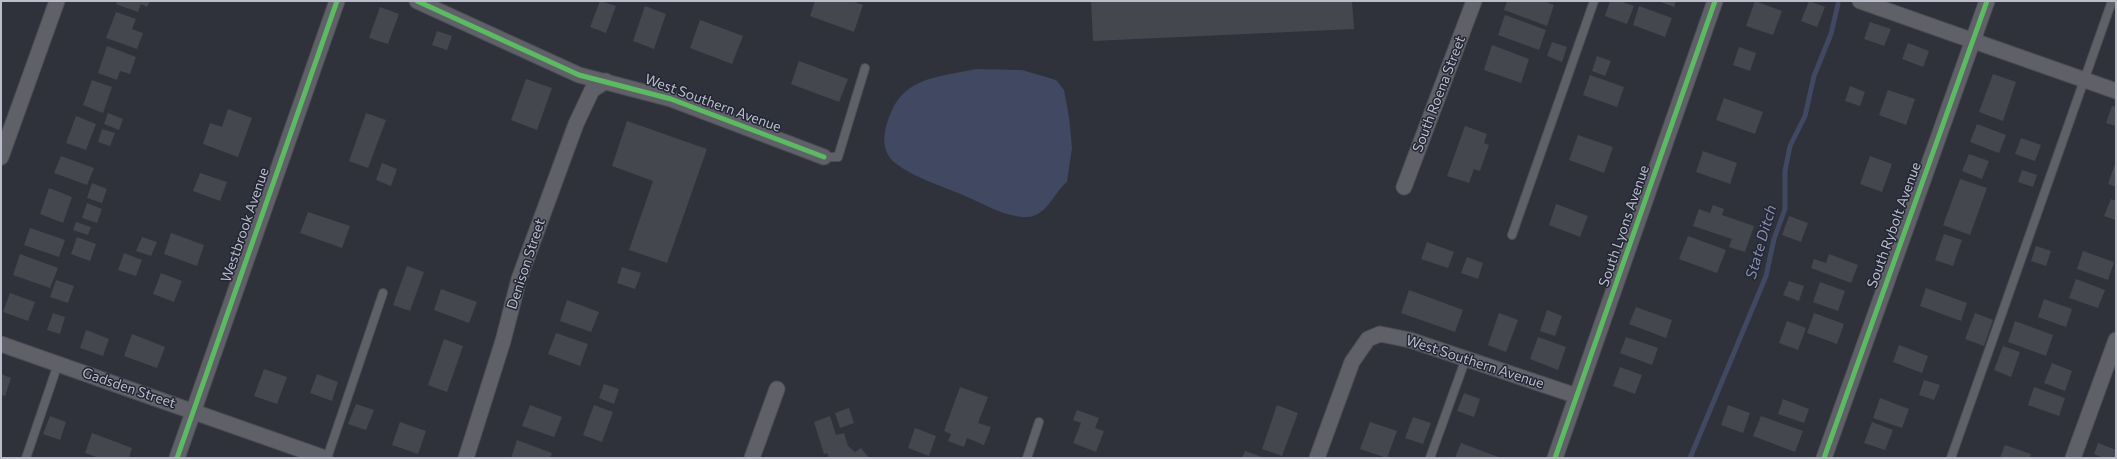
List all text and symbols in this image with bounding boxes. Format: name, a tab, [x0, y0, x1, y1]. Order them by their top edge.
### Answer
street label: South Roena Street	[1409, 34, 1469, 154]
street label: West Southern Avenue	[642, 70, 784, 136]
street label: South Rybolt Avenue	[1863, 160, 1925, 290]
street label: South Lyons Avenue	[1595, 163, 1653, 289]
street label: Westbrook Avenue	[218, 166, 272, 284]
water label: State Ditch	[1742, 203, 1780, 281]
street label: Denison Street	[503, 217, 549, 311]
street label: West Southern Avenue	[1404, 332, 1546, 392]
street label: Gadsden Street	[80, 364, 178, 412]

